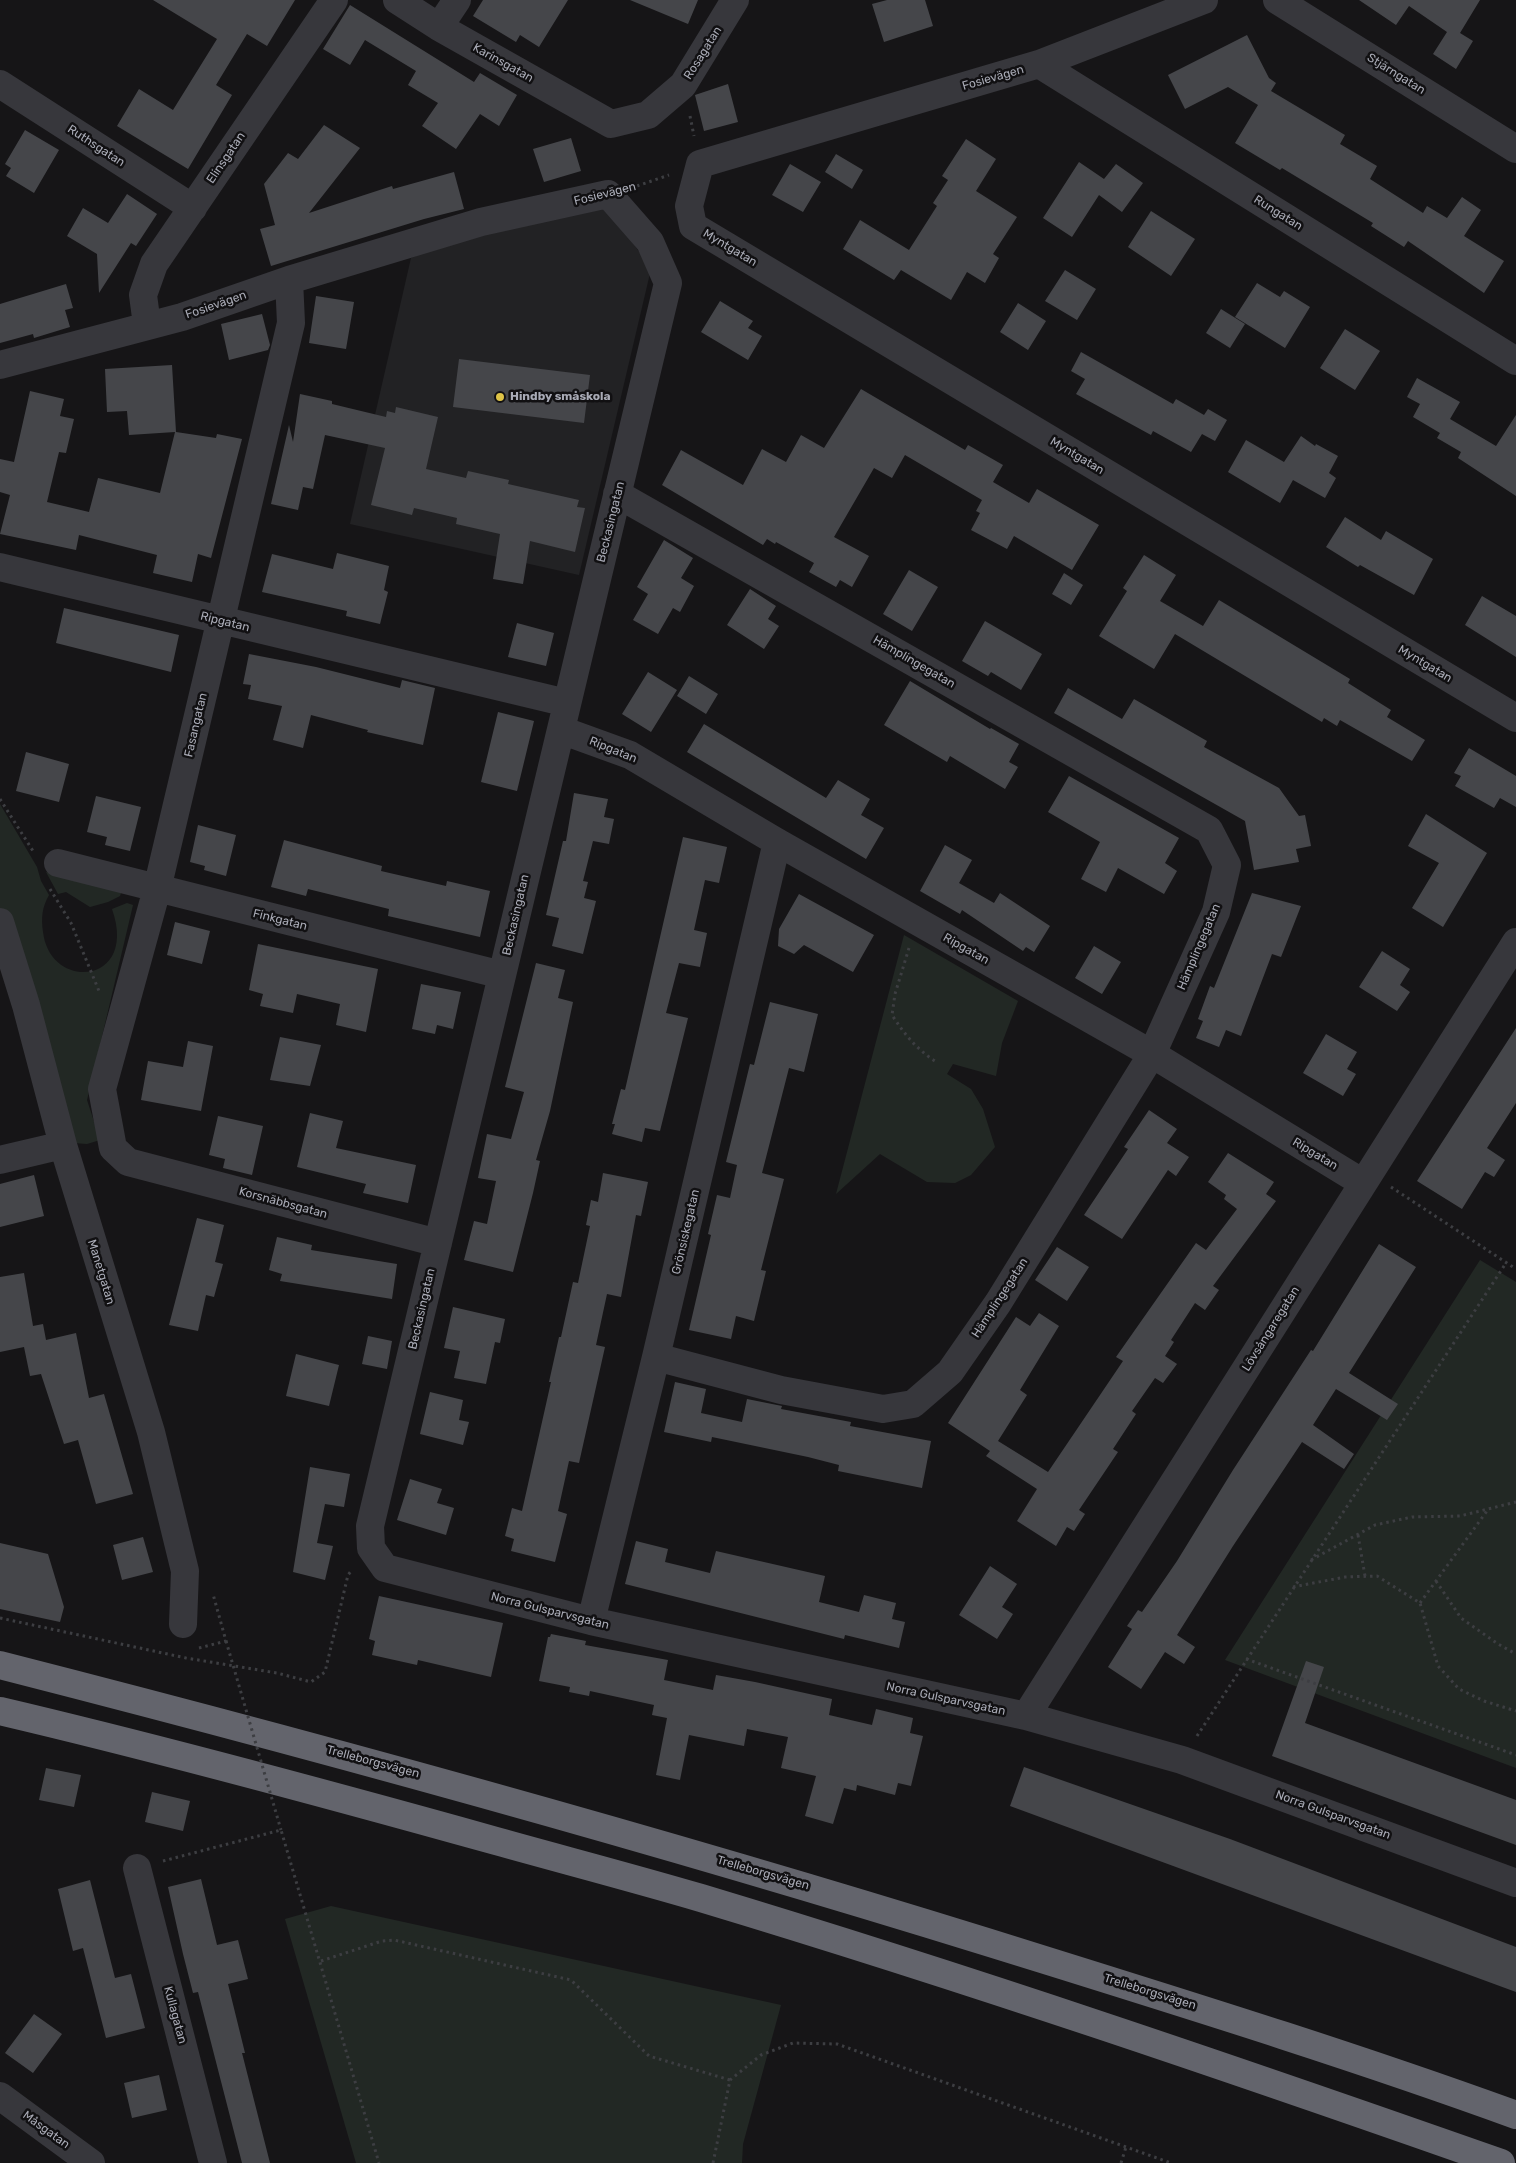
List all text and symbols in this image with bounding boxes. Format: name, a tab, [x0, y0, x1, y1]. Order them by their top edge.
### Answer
street label: Rosagatan	[681, 24, 725, 82]
street label: Karinsgatan	[470, 40, 536, 86]
street label: Stjärngatan	[1364, 50, 1428, 98]
street label: Fosievägen	[961, 62, 1025, 94]
street label: Ruthsgatan	[65, 122, 127, 170]
street label: Elinsgatan	[204, 130, 248, 186]
street label: Fosievägen	[572, 179, 638, 209]
street label: Rungatan	[1251, 192, 1305, 234]
street label: Myntgatan	[700, 226, 760, 270]
street label: Fosievägen	[184, 288, 248, 322]
place label: Hindby småskola	[510, 390, 611, 404]
marker: Hindby småskola	[494, 391, 506, 403]
street label: Myntgatan	[1047, 434, 1107, 478]
street label: Beckasingatan	[594, 480, 628, 564]
street label: Ripgatan	[199, 609, 251, 635]
street label: Hämplingegatan	[870, 633, 958, 691]
street label: Myntgatan	[1395, 642, 1455, 686]
street label: Fasangatan	[182, 691, 210, 759]
street label: Ripgatan	[587, 734, 639, 766]
street label: Beckasingatan	[500, 873, 532, 957]
street label: Hämplingegatan	[1174, 902, 1224, 992]
street label: Finkgatan	[251, 906, 309, 934]
street label: Ripgatan	[941, 931, 991, 967]
street label: Ripgatan	[1290, 1135, 1340, 1173]
street label: Korsnäbbsgatan	[237, 1184, 329, 1222]
street label: Grönsiskegatan	[669, 1188, 703, 1276]
street label: Manetgatan	[84, 1238, 118, 1306]
street label: Hämplingegatan	[969, 1255, 1031, 1341]
street label: Beckasingatan	[406, 1267, 438, 1351]
street label: Lövsångaregatan	[1239, 1284, 1303, 1374]
street label: Norra Gulsparvsgatan	[489, 1589, 611, 1633]
street label: Norra Gulsparvsgatan	[885, 1679, 1007, 1719]
street label: Trelleborgsvägen	[325, 1743, 421, 1781]
street label: Norra Gulsparvsgatan	[1273, 1787, 1393, 1843]
street label: Trelleborgsvägen	[715, 1853, 811, 1893]
street label: Trelleborgsvägen	[1102, 1971, 1198, 2013]
street label: Kullagatan	[160, 1985, 190, 2045]
street label: Måsgatan	[20, 2108, 72, 2152]

